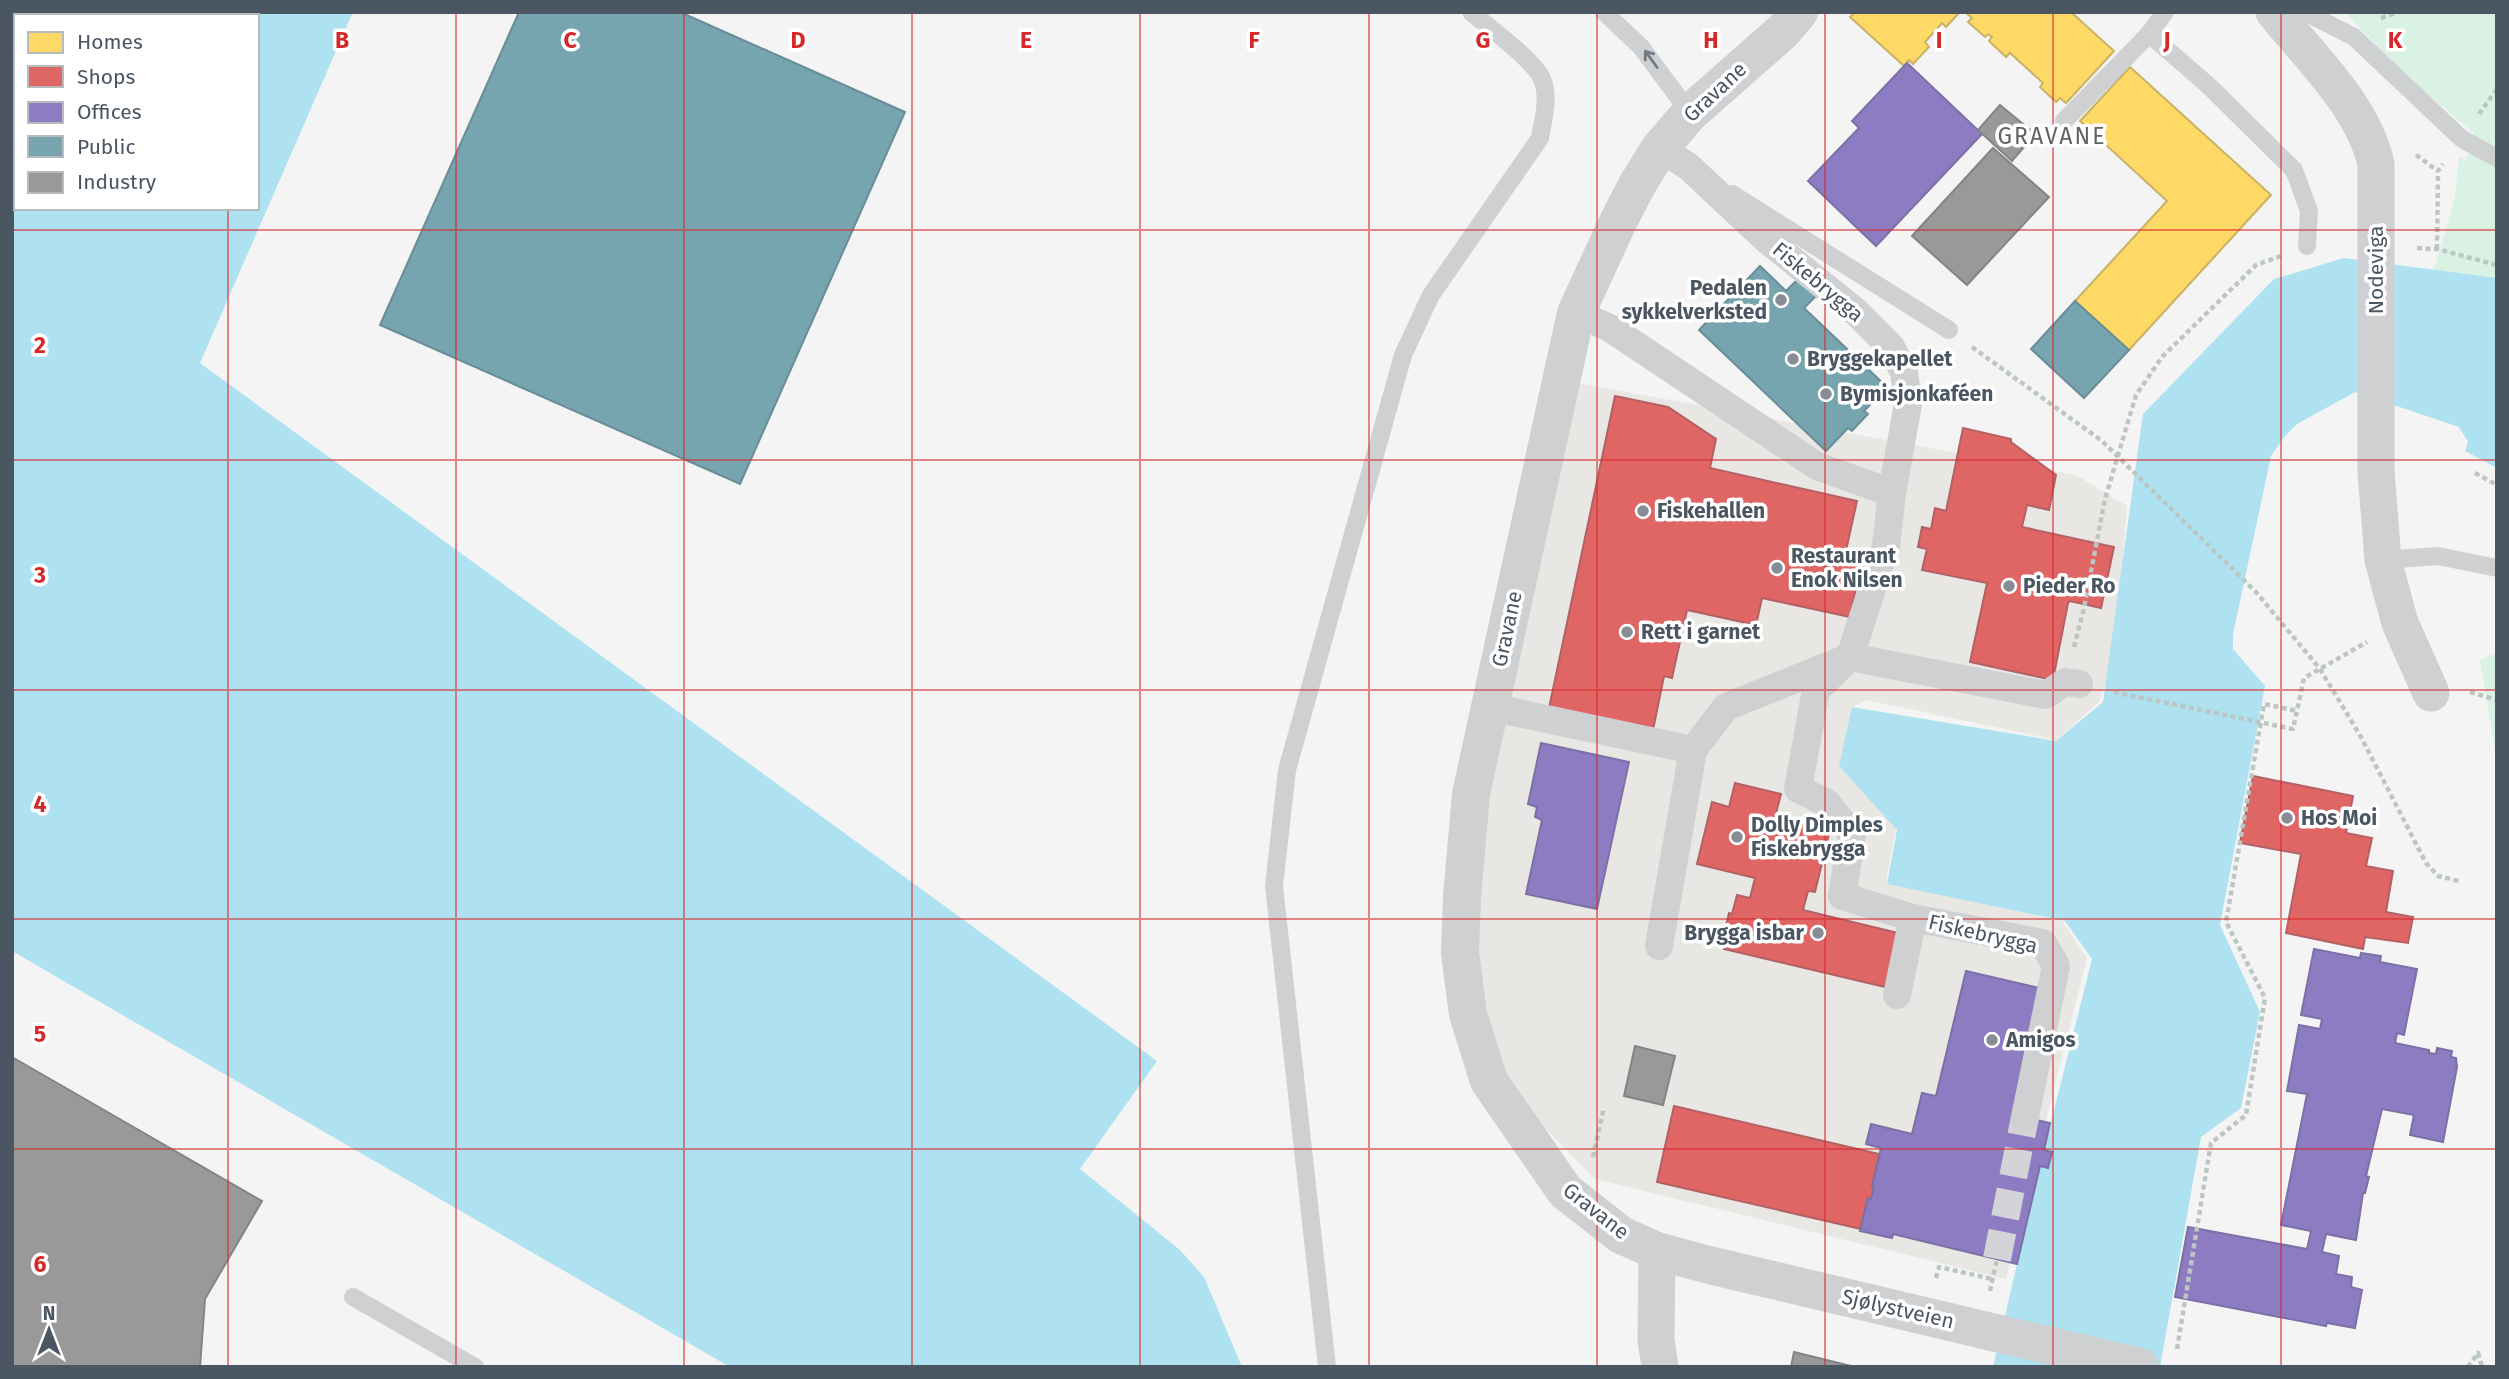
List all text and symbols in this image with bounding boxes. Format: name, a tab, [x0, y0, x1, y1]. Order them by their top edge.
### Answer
legend	[14, 14, 259, 210]
text: B	[335, 26, 349, 54]
text: C	[563, 26, 577, 54]
text: D	[791, 26, 806, 54]
text: E	[1020, 26, 1032, 54]
text: F	[1248, 26, 1260, 54]
text: G	[1476, 26, 1490, 54]
text: H	[1703, 26, 1719, 54]
text: I	[1936, 26, 1942, 54]
text: J	[2162, 26, 2171, 54]
text: K	[2388, 26, 2403, 54]
text: Homes	[77, 29, 143, 55]
one-way arrow	[1643, 50, 1658, 69]
street label: Gravane	[1678, 56, 1752, 128]
text: Shops	[77, 64, 135, 90]
text: Offices	[77, 99, 142, 125]
district label: GRAVANE	[1998, 122, 2106, 150]
text: Public	[77, 134, 135, 160]
text: Industry	[77, 169, 157, 195]
street label: Nodeviga	[2363, 226, 2389, 314]
street label: Fiskebrygga	[1767, 236, 1869, 328]
place label: Pedalen sykkelverksted	[1622, 275, 1767, 325]
marker: Pedalen sykkelverksted	[1773, 292, 1789, 308]
text: 2	[34, 331, 46, 359]
place label: Bryggekapellet	[1807, 346, 1953, 372]
marker: Bryggekapellet	[1785, 351, 1801, 367]
place label: Bymisjonkaféen	[1840, 381, 1993, 407]
marker: Bymisjonkaféen	[1818, 386, 1834, 402]
place label: Fiskehallen	[1657, 498, 1765, 524]
marker: Fiskehallen	[1635, 503, 1651, 519]
place label: Restaurant Enok Nilsen	[1791, 543, 1903, 593]
marker: Restaurant Enok Nilsen	[1769, 560, 1785, 576]
text: 3	[33, 561, 46, 589]
place label: Pieder Ro	[2023, 573, 2116, 599]
marker: Pieder Ro	[2001, 578, 2017, 594]
street label: Gravane	[1486, 589, 1528, 669]
place label: Rett i garnet	[1641, 619, 1761, 645]
marker: Rett i garnet	[1619, 624, 1635, 640]
text: 4	[34, 790, 47, 818]
place label: Hos Moi	[2301, 805, 2377, 831]
marker: Hos Moi	[2279, 810, 2295, 826]
place label: Dolly Dimples Fiskebrygga	[1751, 812, 1883, 862]
marker: Dolly Dimples Fiskebrygga	[1729, 829, 1745, 845]
street label: Fiskebrygga	[1926, 909, 2040, 959]
place label: Brygga isbar	[1684, 920, 1805, 946]
marker: Brygga isbar	[1810, 925, 1826, 941]
text: 5	[34, 1020, 46, 1048]
place label: Amigos	[2005, 1027, 2076, 1053]
marker: Amigos	[1984, 1032, 2000, 1048]
street label: Gravane	[1558, 1177, 1634, 1245]
text: 6	[34, 1250, 47, 1278]
street label: Sjølystveien	[1839, 1283, 1957, 1335]
north arrow	[14, 1295, 84, 1365]
text: N	[43, 1302, 55, 1325]

